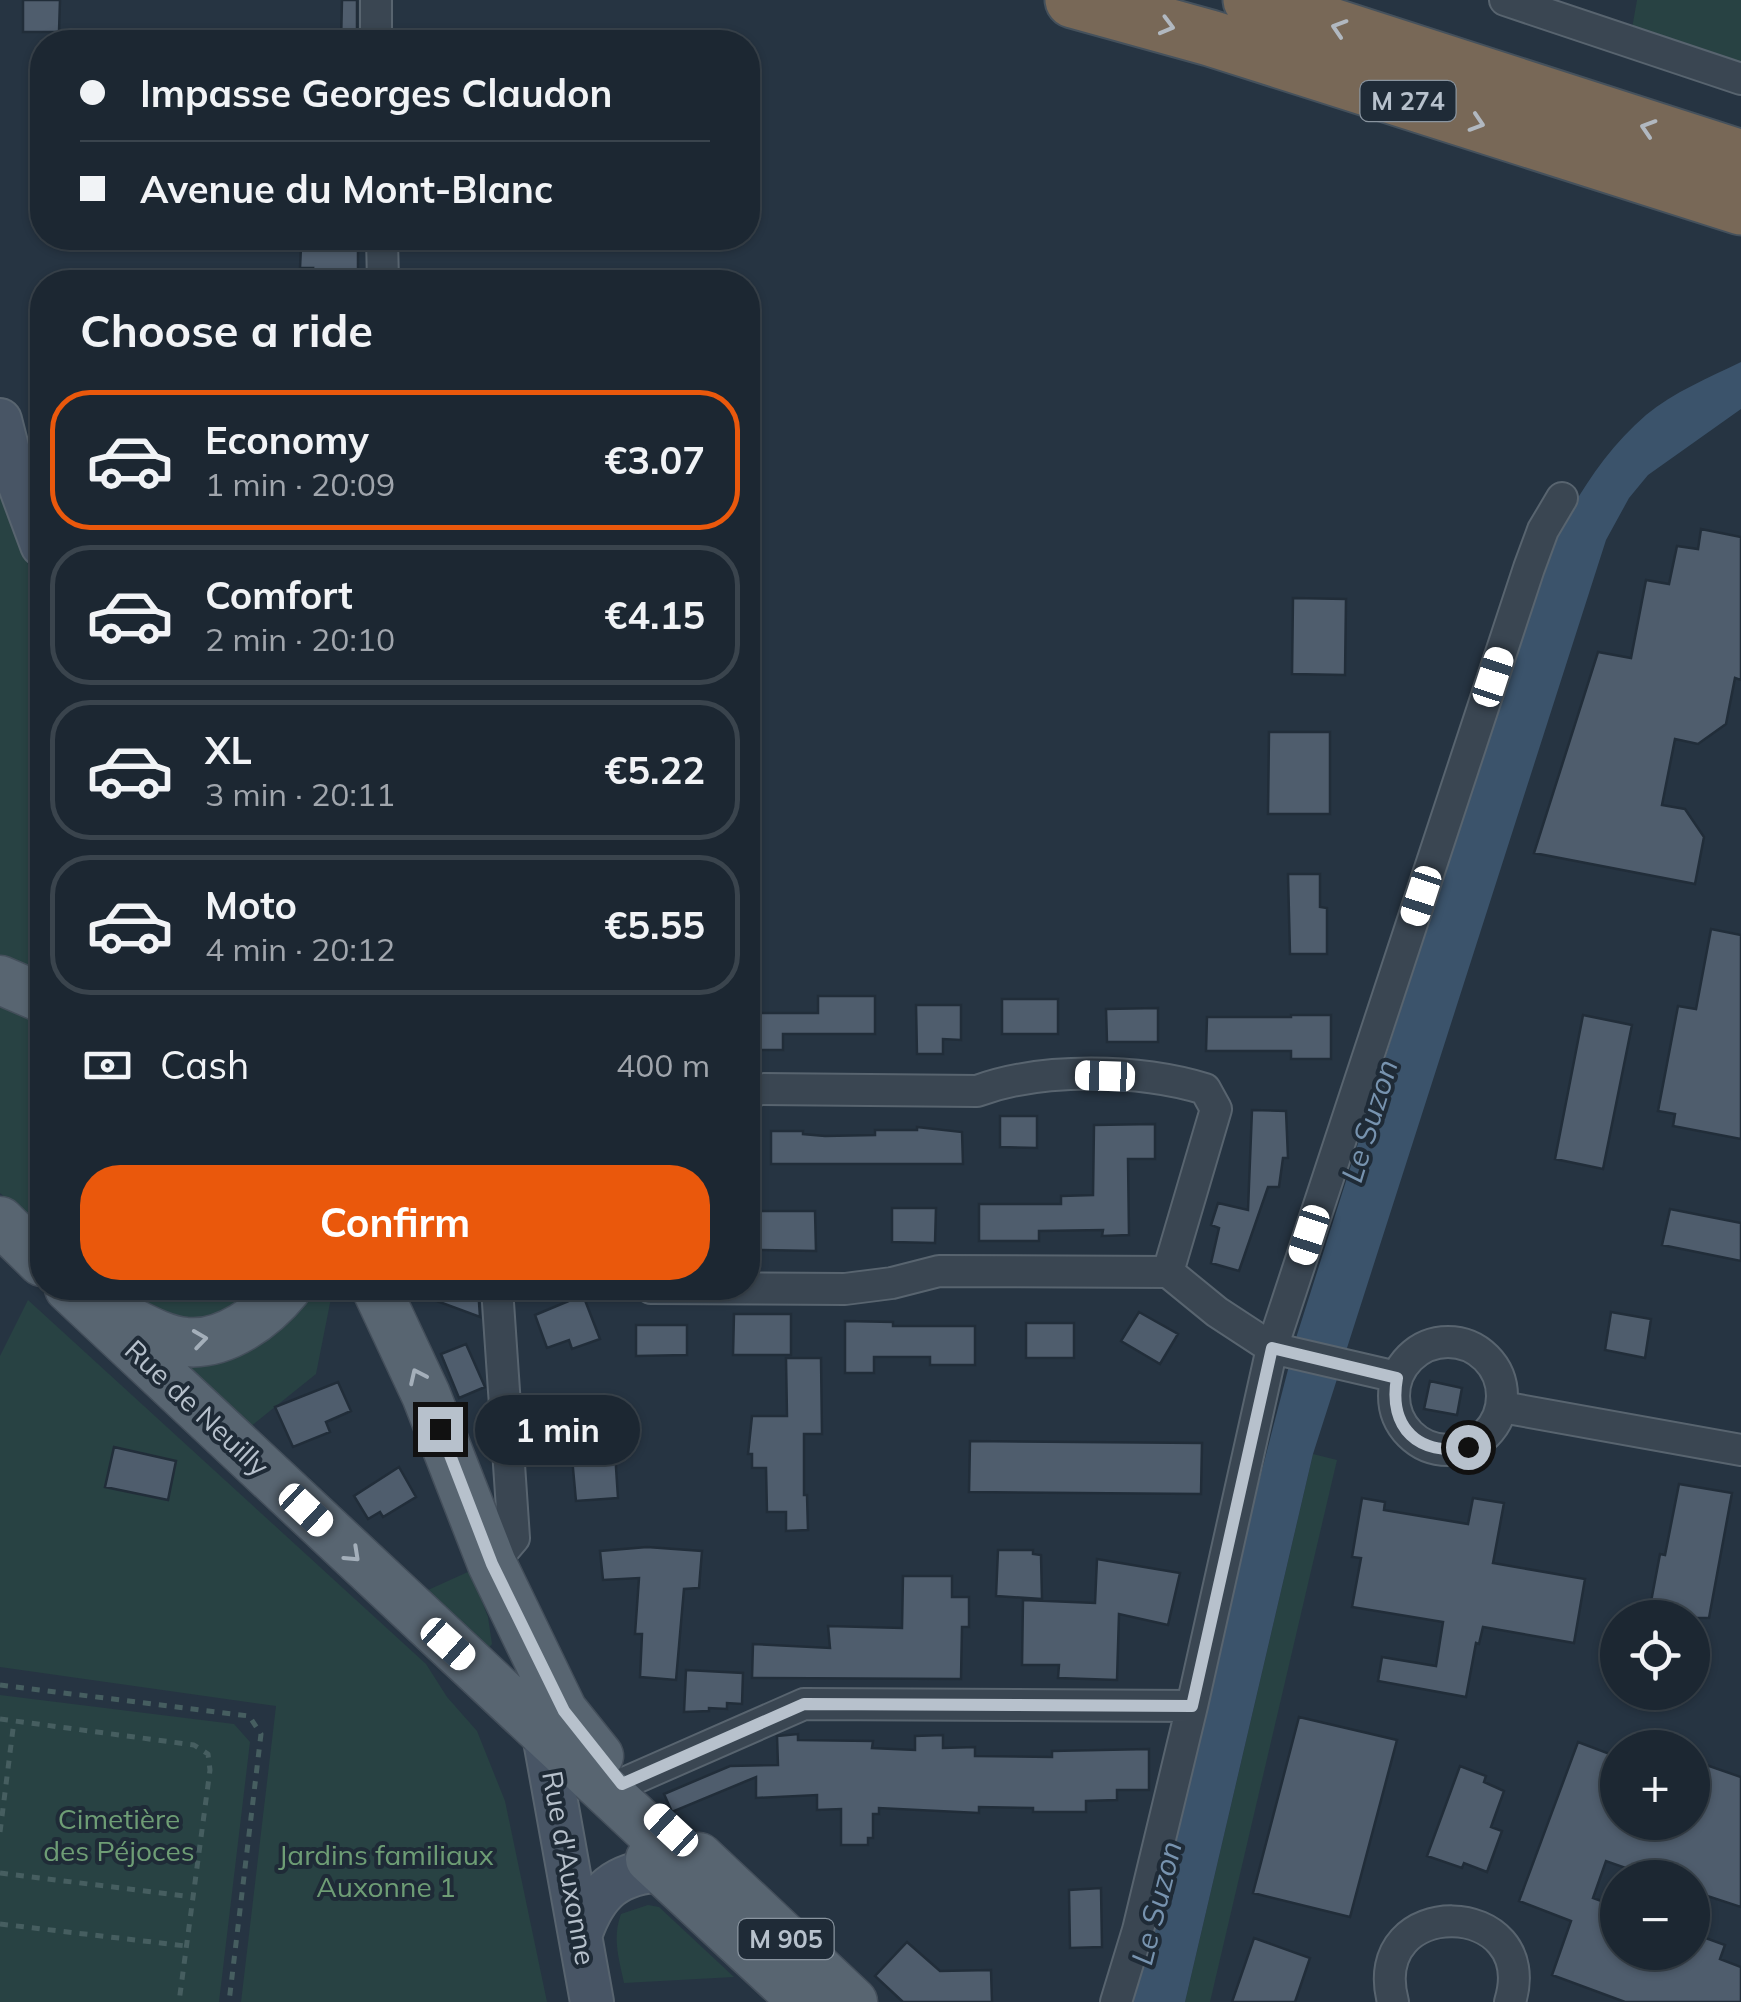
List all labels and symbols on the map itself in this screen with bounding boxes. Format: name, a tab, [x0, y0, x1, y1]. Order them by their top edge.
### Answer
one-way arrow	[1158, 14, 1175, 35]
one-way arrow	[1331, 20, 1348, 40]
road number: M 274	[1360, 81, 1456, 121]
one-way arrow	[1468, 111, 1485, 132]
one-way arrow	[1641, 119, 1658, 139]
car	[1469, 644, 1517, 710]
car	[1397, 863, 1445, 929]
water label: Le Suzon	[1332, 1055, 1406, 1187]
car	[1074, 1060, 1136, 1092]
car	[1285, 1202, 1333, 1268]
one-way arrow	[192, 1329, 209, 1350]
street label: Rue de Neuilly	[118, 1332, 277, 1483]
one-way arrow	[410, 1368, 430, 1386]
callout: 1 min	[475, 1394, 640, 1464]
route end	[418, 1407, 463, 1452]
route start	[1446, 1425, 1491, 1470]
car	[274, 1479, 338, 1541]
one-way arrow	[341, 1543, 359, 1561]
car	[416, 1613, 480, 1675]
street label: Rue d'Auxonne	[535, 1768, 604, 1968]
car	[639, 1799, 703, 1861]
park label: Cimetière des Péjoces	[43, 1801, 195, 1868]
park label: Jardins familiaux Auxonne 1	[278, 1837, 494, 1904]
water label: Le Suzon	[1122, 1837, 1190, 1969]
road number: M 905	[738, 1919, 834, 1959]

